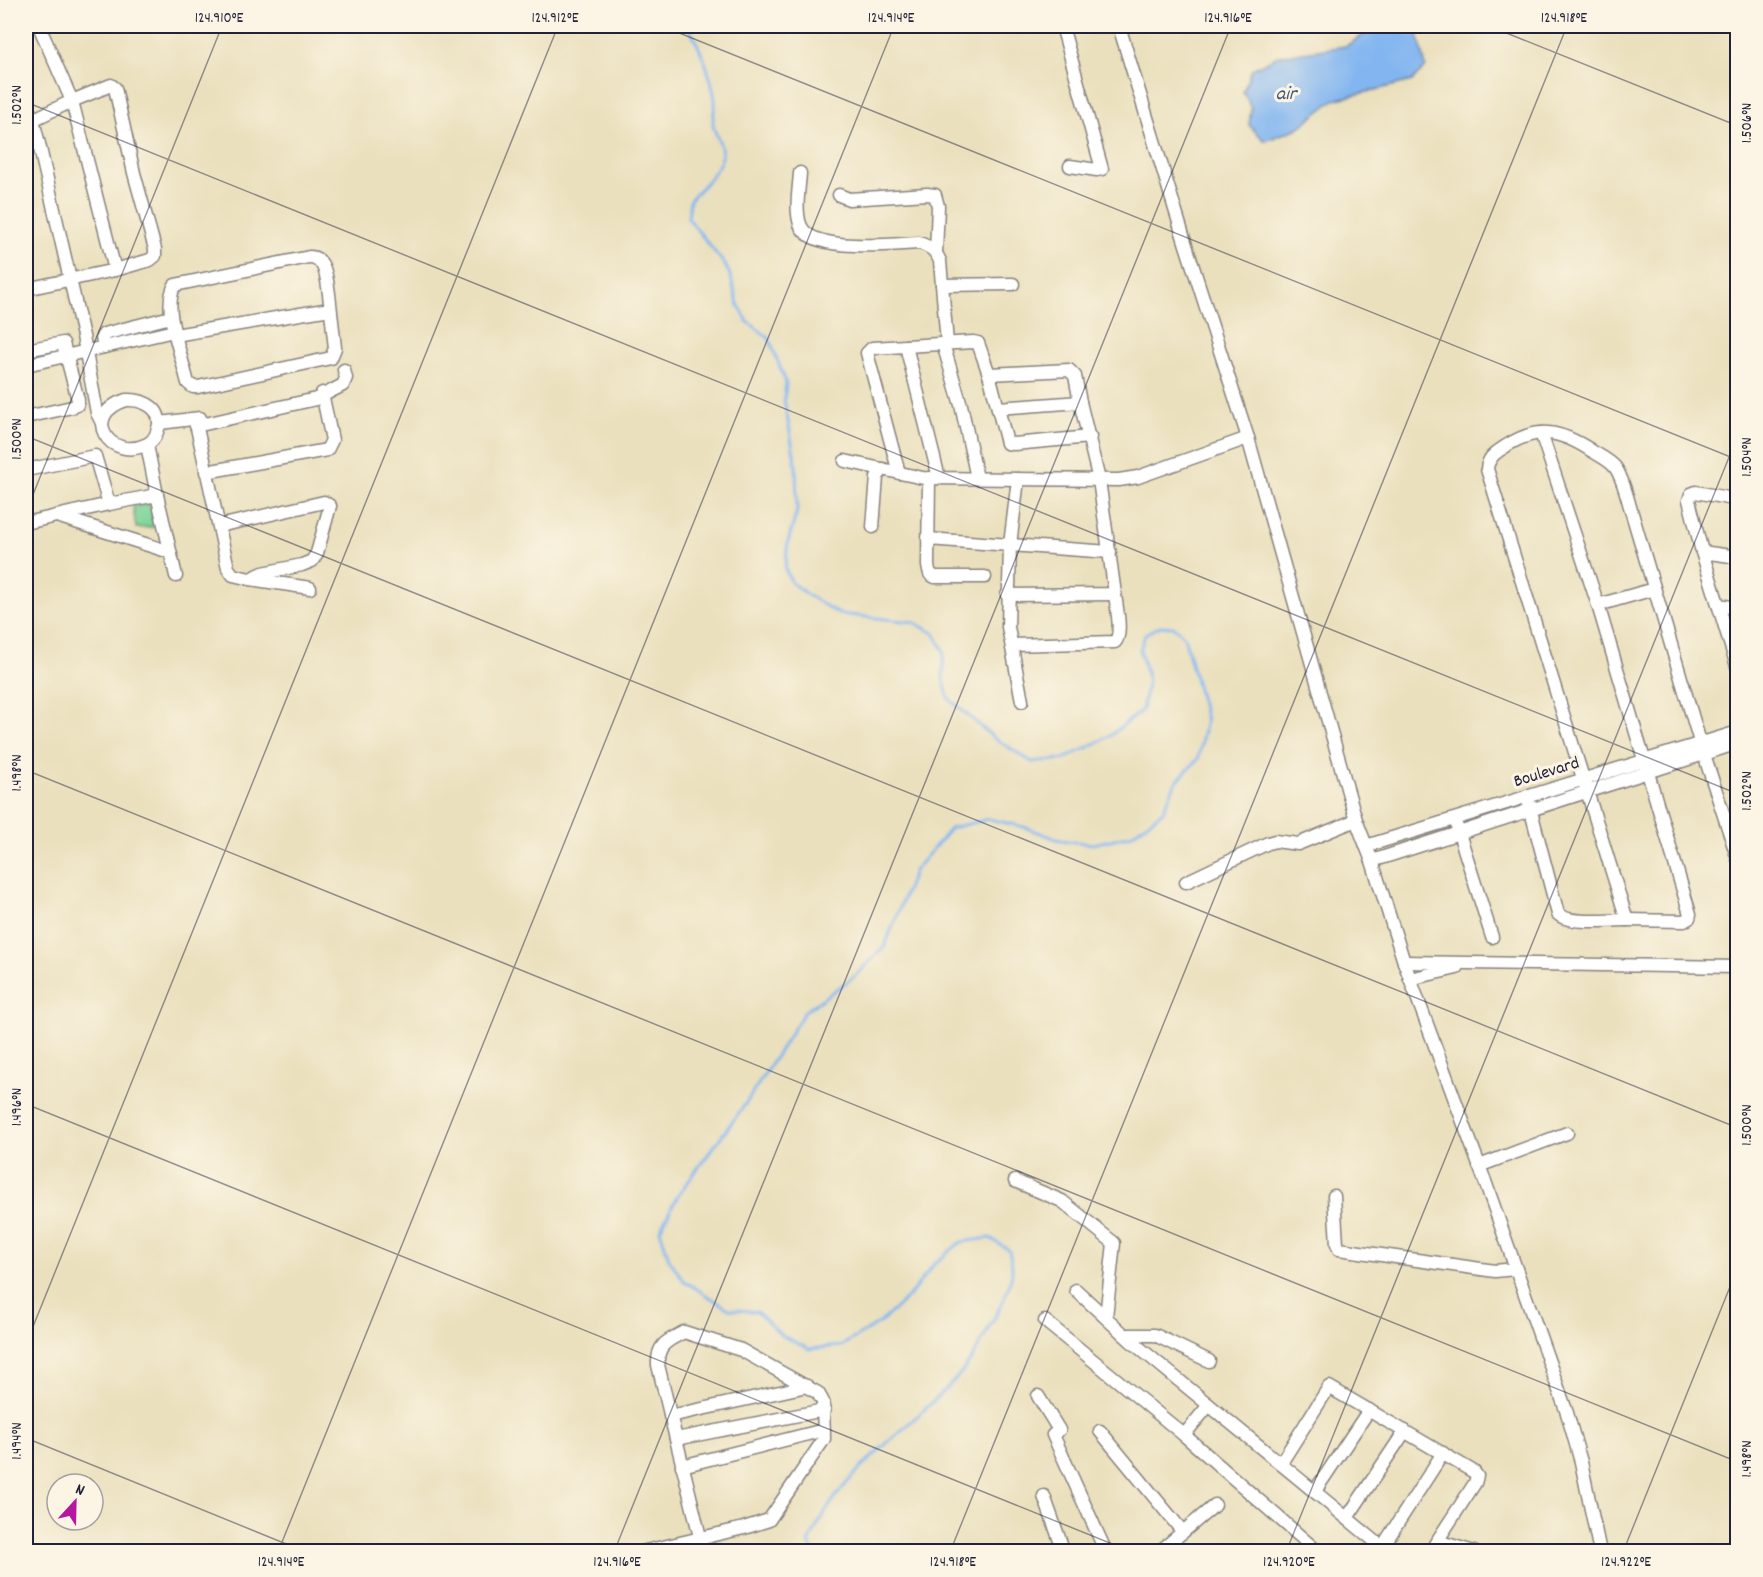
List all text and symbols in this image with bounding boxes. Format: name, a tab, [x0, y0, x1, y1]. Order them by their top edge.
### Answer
text: 124.910°E	[195, 8, 243, 30]
text: 124.912°E	[532, 8, 579, 30]
text: 124.914°E	[868, 8, 914, 30]
text: 124.916°E	[1204, 8, 1252, 30]
text: 124.918°E	[1541, 8, 1587, 30]
water label: air	[1276, 81, 1299, 109]
text: 1.502°N	[7, 85, 29, 125]
text: 1.506°N	[1737, 103, 1759, 143]
text: 1.500°N	[7, 418, 29, 460]
text: 1.504°N	[1737, 437, 1759, 477]
street label: Boulevard	[1511, 752, 1583, 795]
text: 1.498°N	[7, 754, 29, 792]
text: 1.502°N	[1737, 771, 1759, 811]
text: 1.496°N	[7, 1088, 29, 1126]
text: 1.500°N	[1737, 1104, 1759, 1146]
text: 1.494°N	[7, 1422, 29, 1460]
text: 1.498°N	[1737, 1440, 1759, 1478]
north arrow	[45, 1472, 105, 1532]
text: N	[72, 1478, 88, 1503]
text: 124.914°E	[258, 1552, 304, 1574]
text: 124.916°E	[593, 1552, 641, 1574]
text: 124.918°E	[930, 1552, 976, 1574]
text: 124.920°E	[1263, 1552, 1315, 1574]
text: 124.922°E	[1601, 1552, 1651, 1574]

